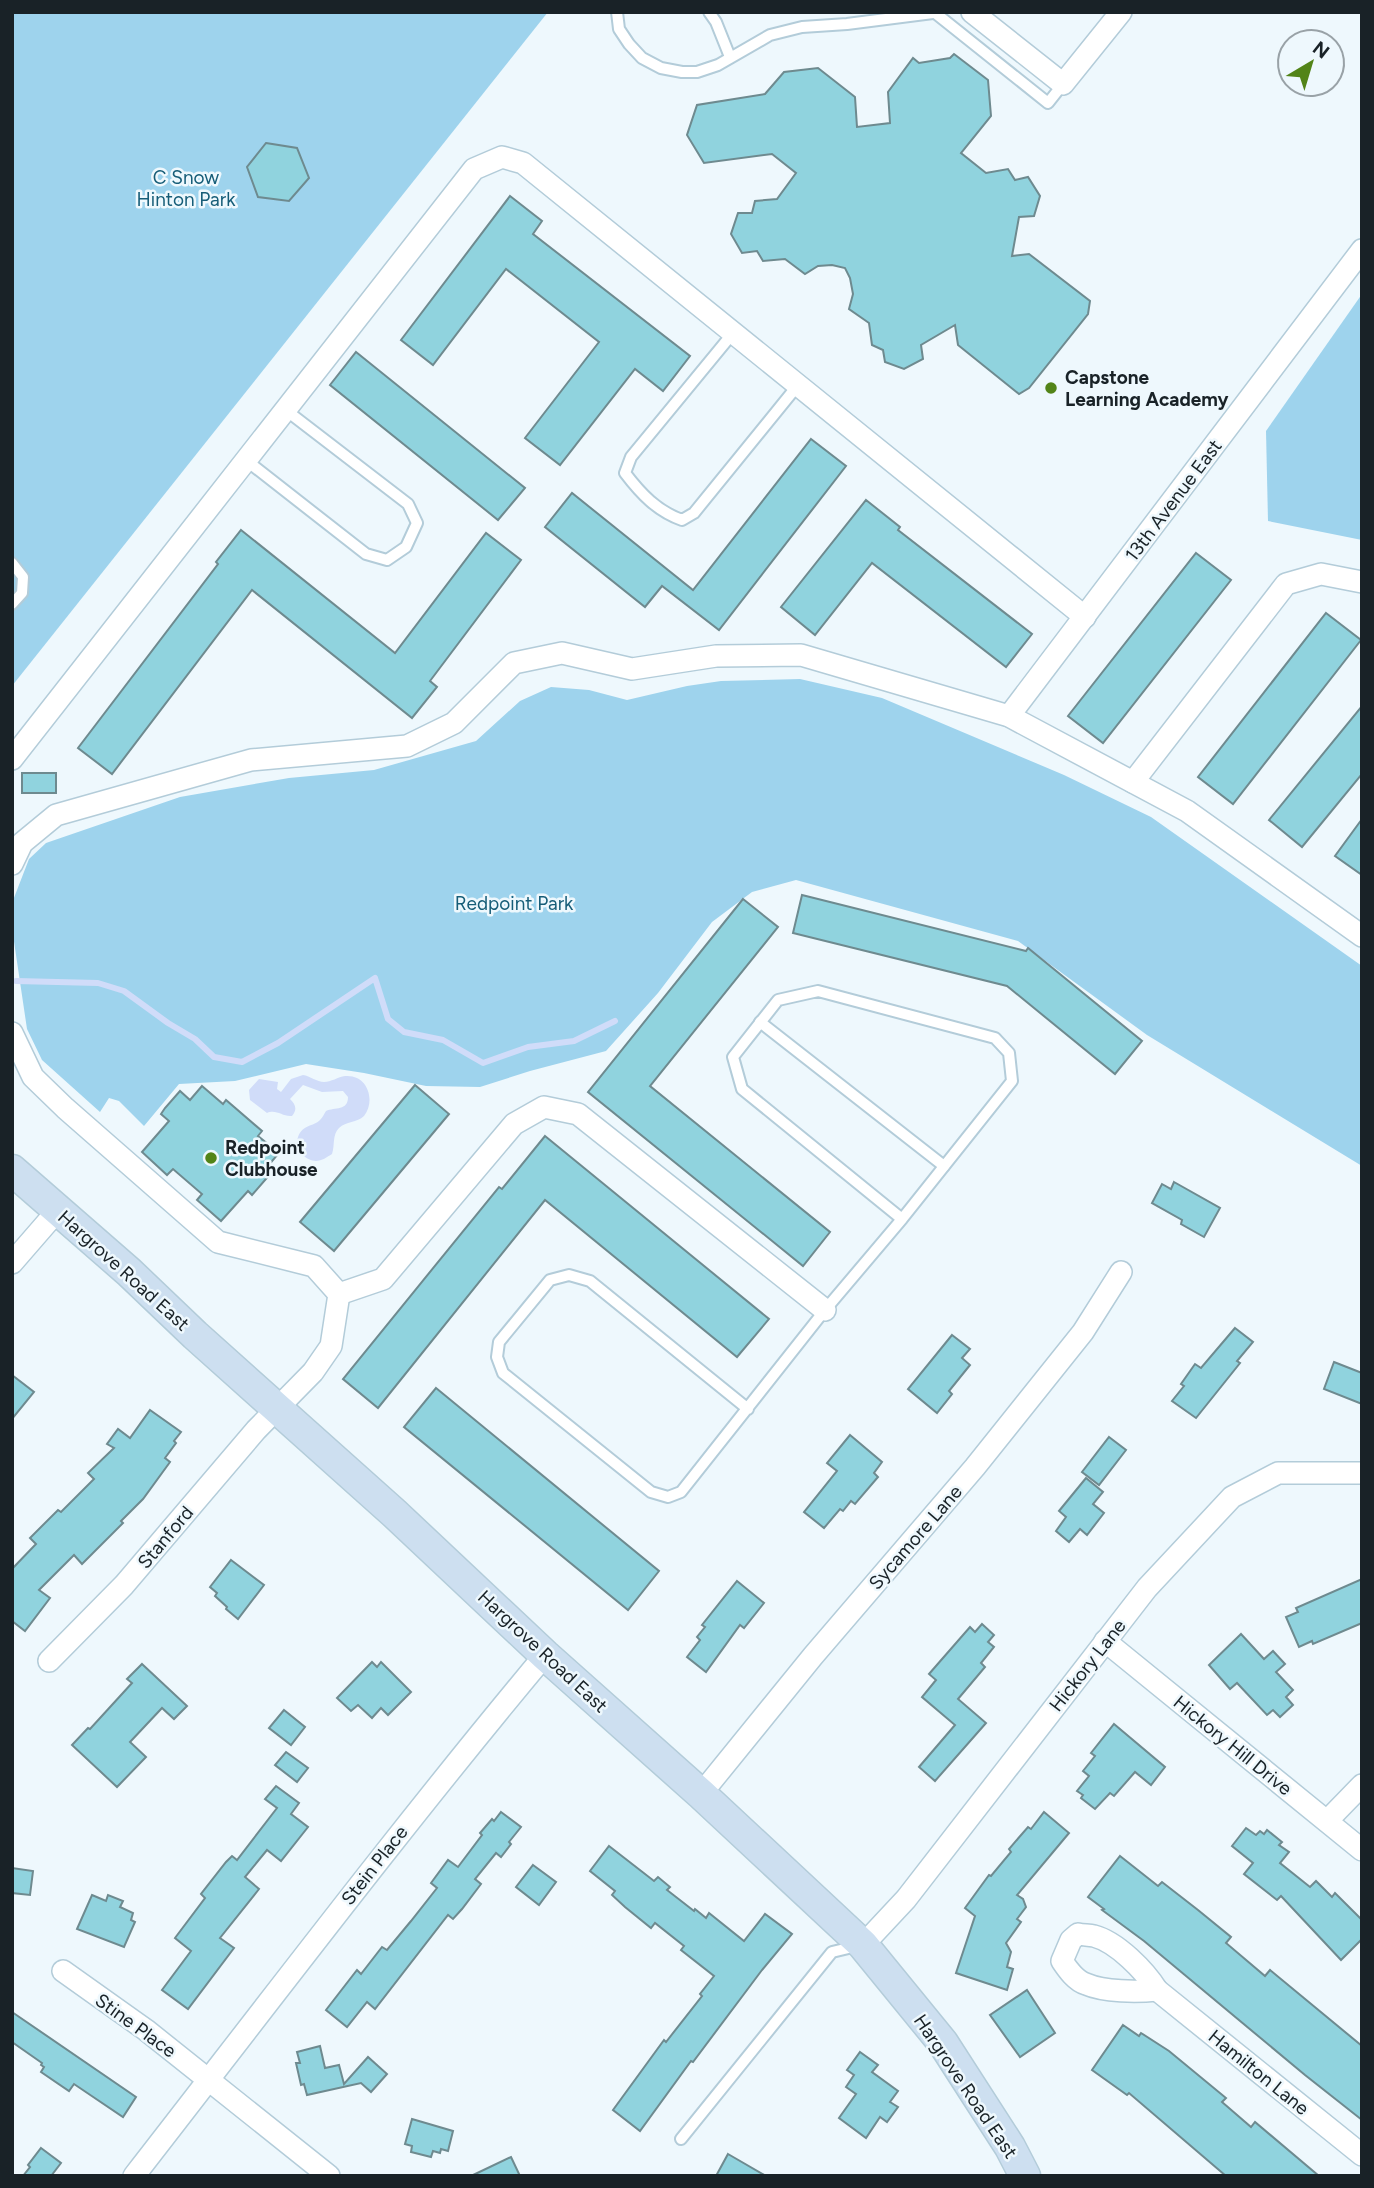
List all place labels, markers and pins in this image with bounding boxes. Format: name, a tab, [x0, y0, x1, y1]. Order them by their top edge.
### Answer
place label: Capstone Learning Academy	[1065, 366, 1229, 411]
marker: Capstone Learning Academy	[1043, 380, 1059, 396]
place label: Redpoint Clubhouse	[225, 1136, 318, 1181]
marker: Redpoint Clubhouse	[203, 1150, 219, 1166]

